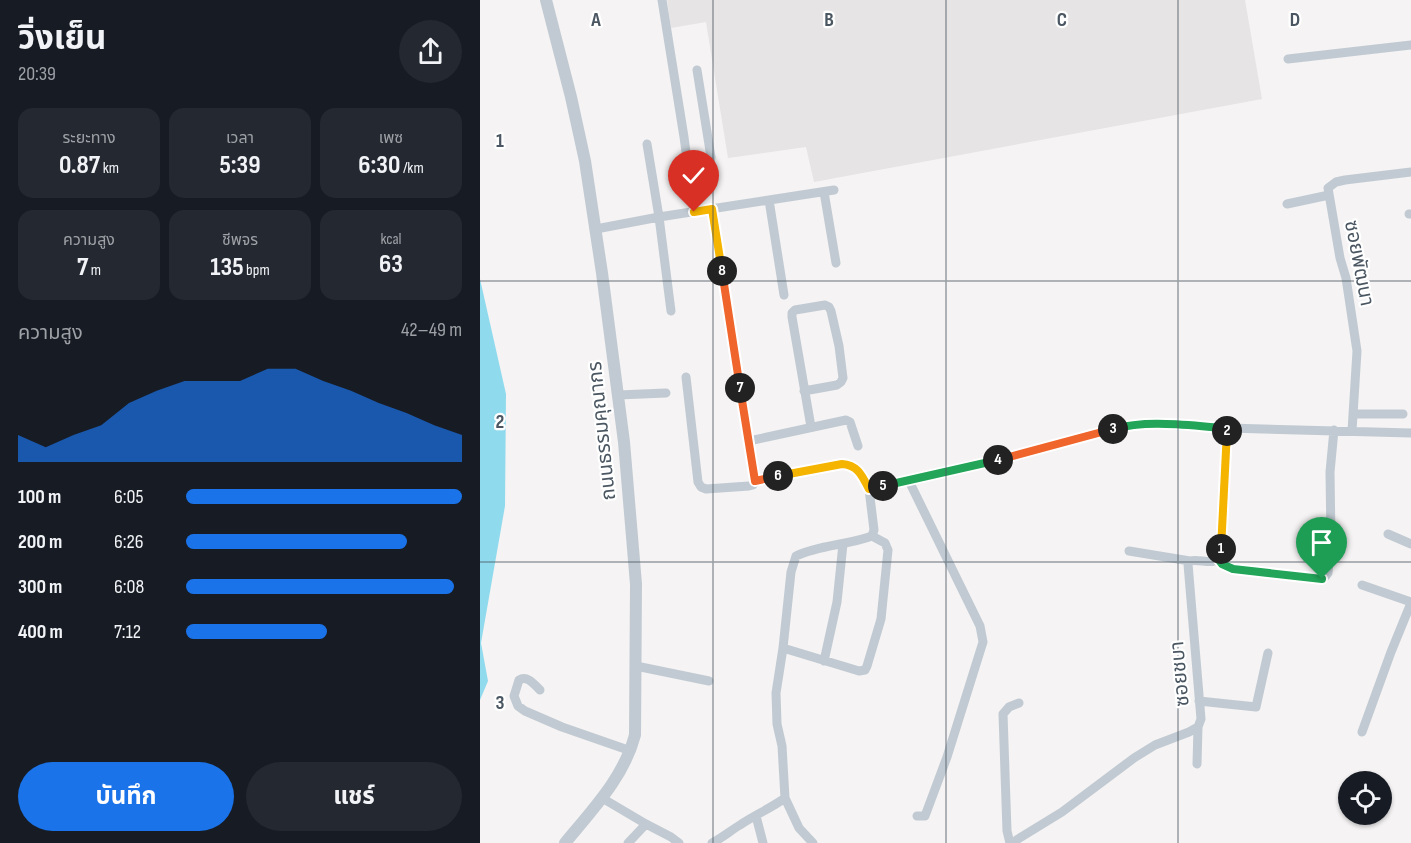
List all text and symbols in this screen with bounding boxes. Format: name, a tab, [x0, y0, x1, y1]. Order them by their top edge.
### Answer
text: A	[590, 8, 601, 32]
text: B	[824, 8, 834, 32]
text: C	[1057, 8, 1067, 32]
text: D	[1290, 8, 1300, 32]
text: วิ่งเย็น	[18, 19, 106, 59]
button: share	[399, 20, 462, 83]
text: 20:39	[18, 62, 56, 86]
text: ระยะทาง	[63, 129, 115, 148]
text: เวลา	[226, 129, 254, 148]
text: เพซ	[379, 129, 403, 148]
text: 1	[496, 129, 504, 153]
text: 0.87	[59, 150, 100, 181]
text: 5:39	[219, 150, 261, 181]
text: 6:30	[358, 150, 400, 181]
pin	[668, 150, 719, 212]
text: km	[100, 159, 119, 178]
text: /km	[400, 159, 424, 178]
icon: check	[677, 159, 710, 192]
street label: ซอยพัฒนา	[1339, 218, 1379, 308]
text: kcal	[380, 230, 402, 249]
text: ความสูง	[63, 231, 115, 250]
text: ชีพจร	[222, 231, 258, 250]
text: 63	[379, 249, 403, 280]
text: 7	[77, 252, 88, 283]
text: 135	[210, 252, 244, 283]
pin: 8	[707, 256, 737, 286]
text: m	[88, 261, 101, 280]
text: bpm	[244, 261, 270, 280]
text: 8	[718, 261, 726, 280]
text: 42–49 m	[401, 318, 462, 342]
text: ความสูง	[18, 321, 83, 345]
street label: ถนนธรรมคุณากร	[583, 360, 621, 502]
pin: 7	[725, 373, 755, 403]
text: 7	[737, 378, 743, 397]
text: 2	[496, 410, 504, 434]
pin: 3	[1098, 414, 1128, 444]
pin: 2	[1212, 416, 1242, 446]
text: 3	[1109, 419, 1117, 438]
text: 2	[1223, 421, 1231, 440]
pin: 4	[983, 445, 1013, 475]
text: 4	[994, 450, 1002, 469]
pin: 6	[763, 461, 793, 491]
text: 6	[774, 466, 782, 485]
pin: 5	[868, 471, 898, 501]
text: 5	[879, 476, 887, 495]
text: 100 m	[18, 485, 61, 509]
text: 6:05	[114, 485, 143, 509]
pin	[1296, 517, 1347, 579]
icon: arrive	[1305, 526, 1338, 559]
text: 200 m	[18, 530, 62, 554]
text: 6:26	[114, 530, 144, 554]
pin: 1	[1206, 534, 1236, 564]
text: 1	[1218, 539, 1224, 558]
text: 300 m	[18, 575, 62, 599]
text: 6:08	[114, 575, 144, 599]
text: 400 m	[18, 620, 63, 644]
text: 7:12	[114, 620, 141, 644]
street label: ซอยชบา	[1165, 640, 1195, 708]
text: 3	[496, 691, 505, 715]
button: บันทึก	[18, 762, 234, 831]
button: แชร์	[246, 762, 462, 831]
map controls	[1338, 771, 1392, 825]
button: locate	[1338, 771, 1392, 825]

